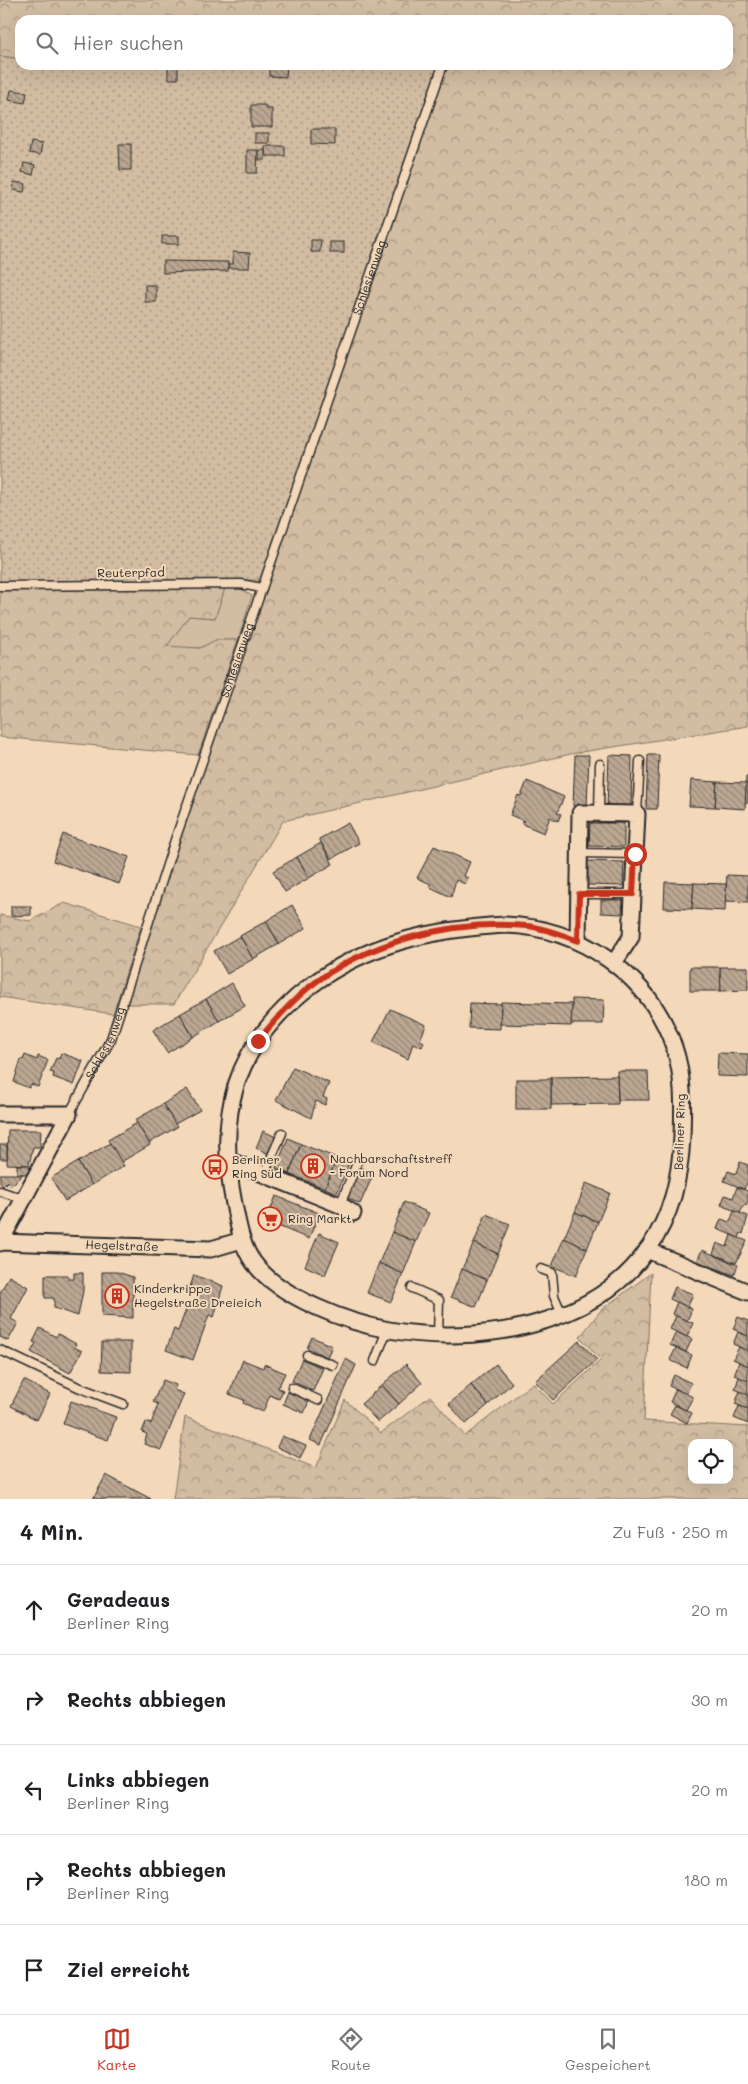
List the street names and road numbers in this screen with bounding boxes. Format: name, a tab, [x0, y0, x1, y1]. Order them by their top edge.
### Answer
street label: Schlesienweg	[348, 238, 389, 317]
street label: Reuterpfad	[97, 563, 165, 581]
street label: Schlesienweg	[216, 620, 257, 700]
street label: Schlesienweg	[81, 1005, 128, 1082]
street label: Berliner Ring	[670, 1093, 688, 1170]
street label: Hegelstraße	[85, 1236, 159, 1254]

